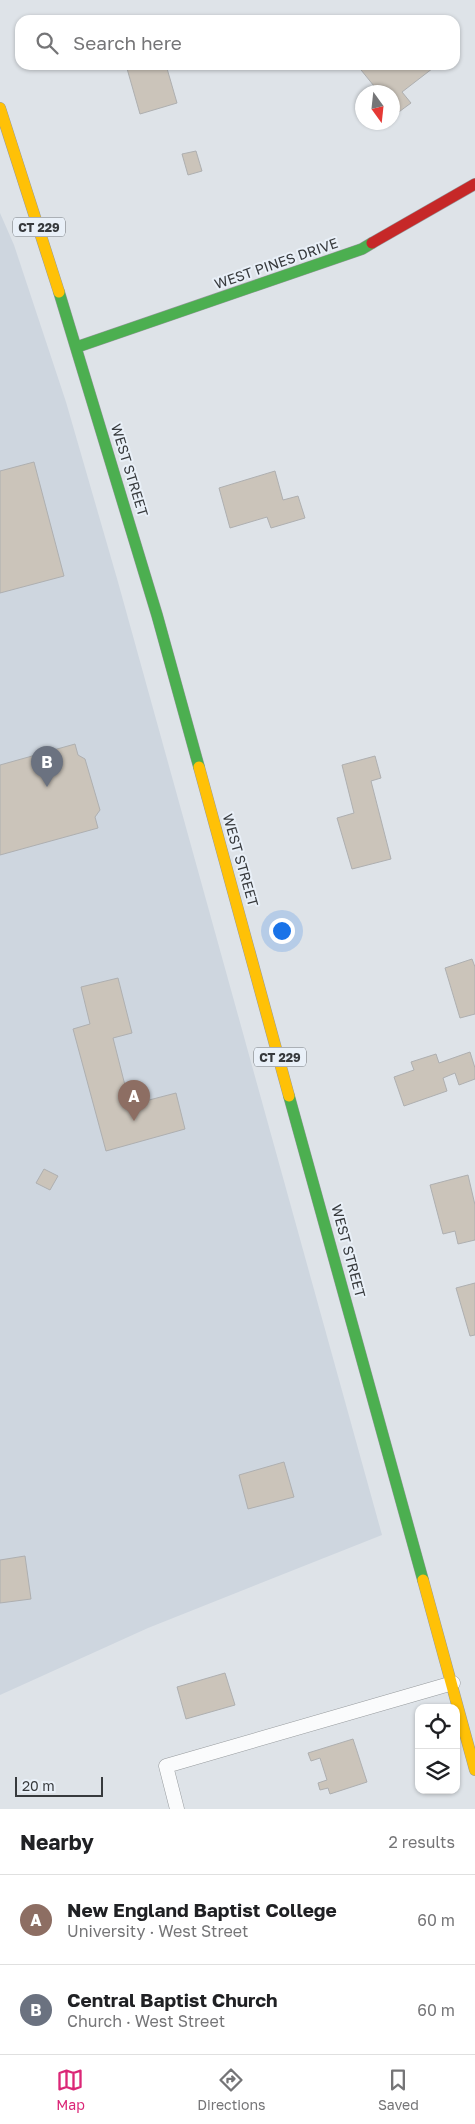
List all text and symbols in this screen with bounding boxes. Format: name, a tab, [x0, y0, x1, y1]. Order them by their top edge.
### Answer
search box	[15, 15, 460, 70]
icon: search	[33, 29, 61, 57]
text: Search here	[73, 31, 182, 54]
north arrow	[355, 85, 400, 130]
road number: CT 229	[13, 218, 65, 236]
street label: WEST PINES DRIVE	[212, 234, 340, 292]
street label: WEST STREET	[108, 422, 152, 519]
pin: B	[31, 746, 63, 787]
street label: WEST STREET	[220, 812, 262, 909]
your location	[269, 918, 295, 944]
road number: CT 229	[254, 1048, 306, 1066]
pin: A	[118, 1080, 150, 1121]
street label: WEST STREET	[328, 1202, 370, 1300]
map controls	[415, 1704, 460, 1794]
button: locate	[415, 1704, 460, 1749]
button: layers	[415, 1749, 460, 1794]
scale bar	[15, 1774, 102, 1797]
text: 20 m	[22, 1777, 55, 1794]
text: Nearby	[20, 1829, 94, 1855]
text: 2 results	[389, 1832, 455, 1852]
text: New England Baptist College	[67, 1898, 337, 1921]
text: A	[30, 1910, 42, 1930]
text: 60 m	[417, 1910, 455, 1930]
text: University · West Street	[67, 1921, 248, 1941]
text: Central Baptist Church	[67, 1988, 278, 2011]
text: B	[30, 2000, 42, 2020]
text: 60 m	[417, 2000, 455, 2020]
text: Church · West Street	[67, 2011, 225, 2031]
tab: Map	[56, 2066, 85, 2113]
tab: Directions	[197, 2066, 266, 2113]
tab: Saved	[378, 2066, 419, 2113]

